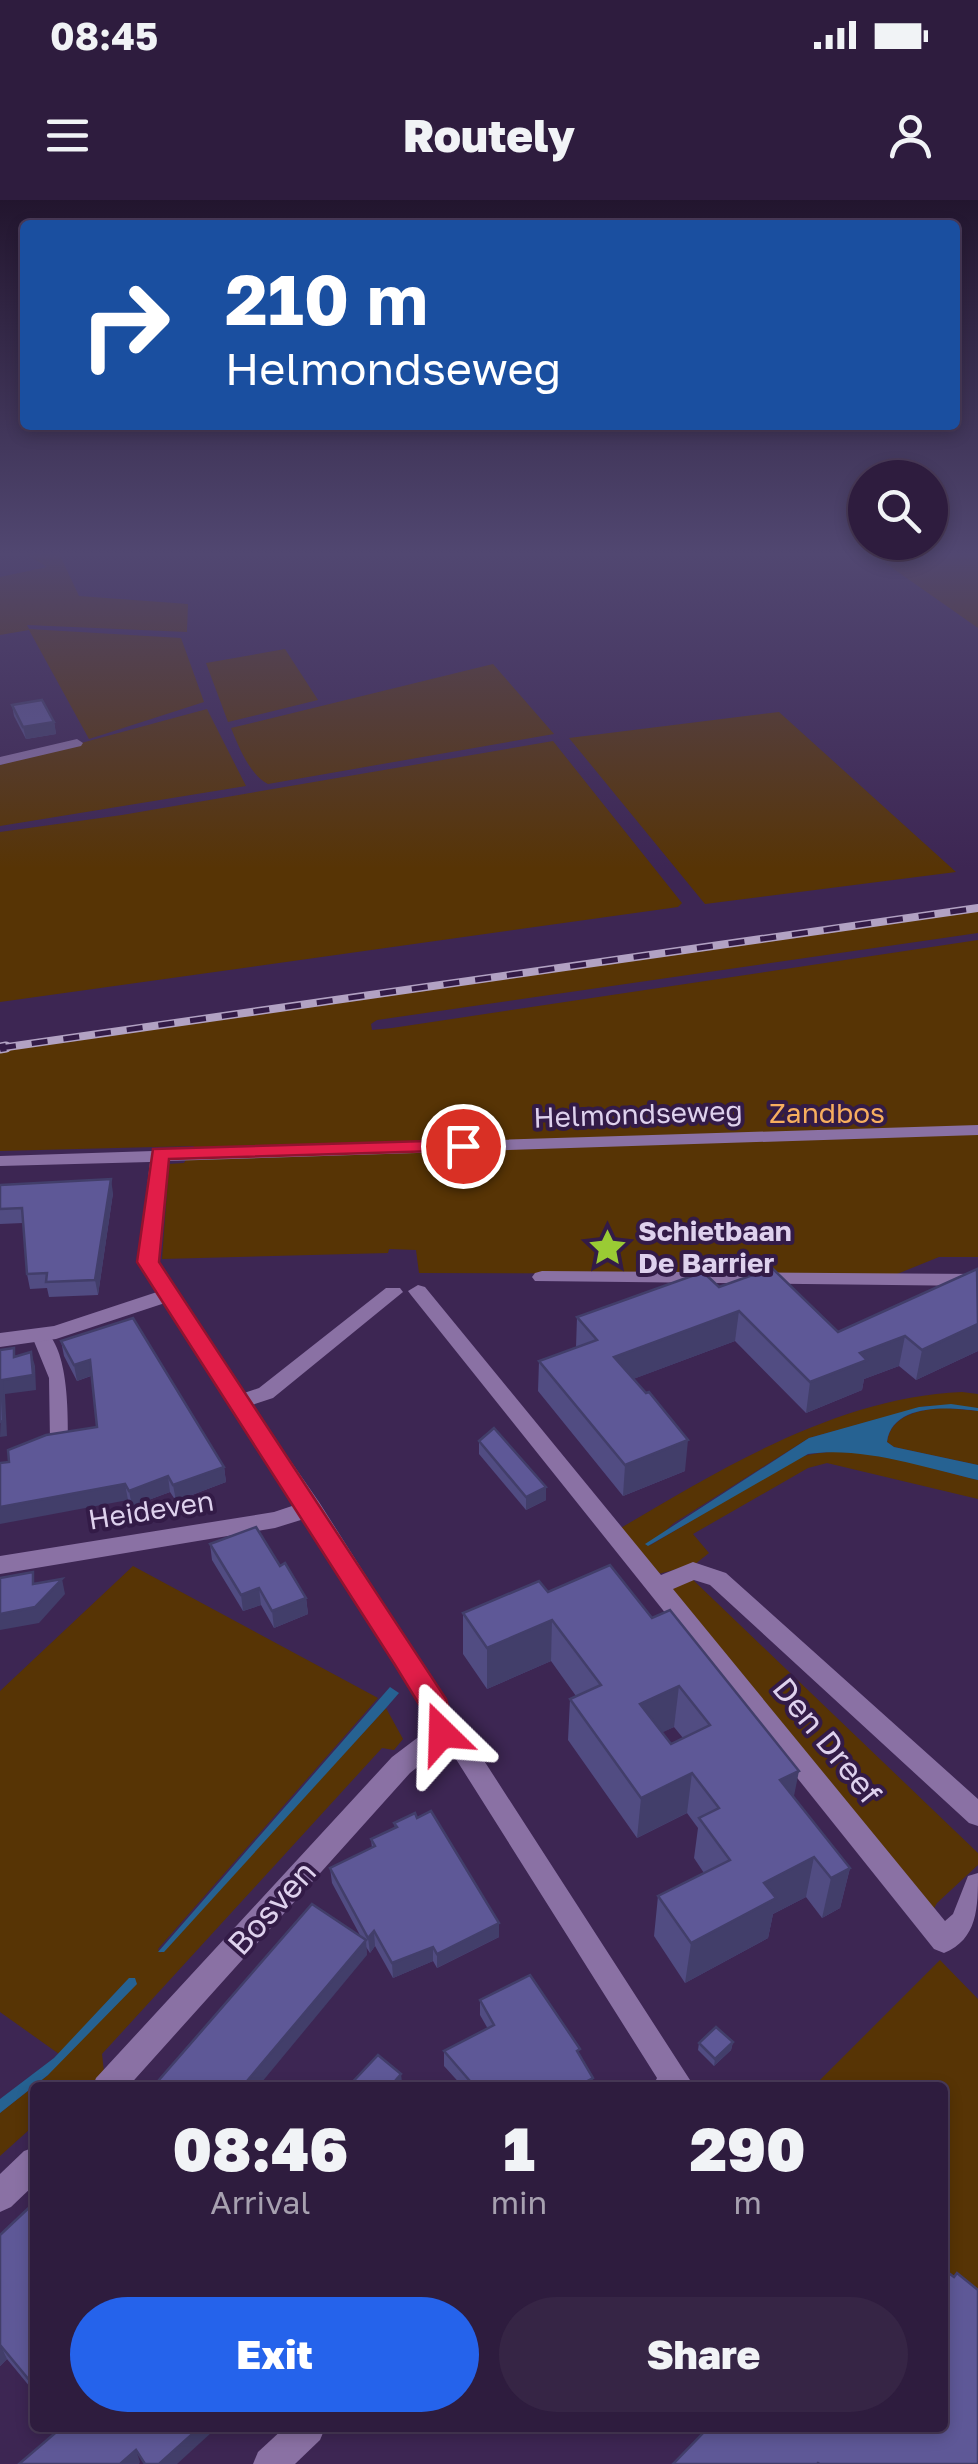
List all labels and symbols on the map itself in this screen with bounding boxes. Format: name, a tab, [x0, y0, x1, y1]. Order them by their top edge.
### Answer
street label: Helmondseweg	[533, 1093, 743, 1134]
park label: Zandbos	[769, 1096, 885, 1129]
pin	[421, 1104, 506, 1189]
place label: Schietbaan De Barrier	[638, 1214, 792, 1279]
place icon: Schietbaan De Barrier	[587, 1226, 629, 1268]
street label: Heideven	[86, 1483, 216, 1536]
street label: Den Dreef	[765, 1669, 890, 1812]
position arrow	[390, 1681, 494, 1785]
street label: Bosven	[219, 1853, 323, 1962]

